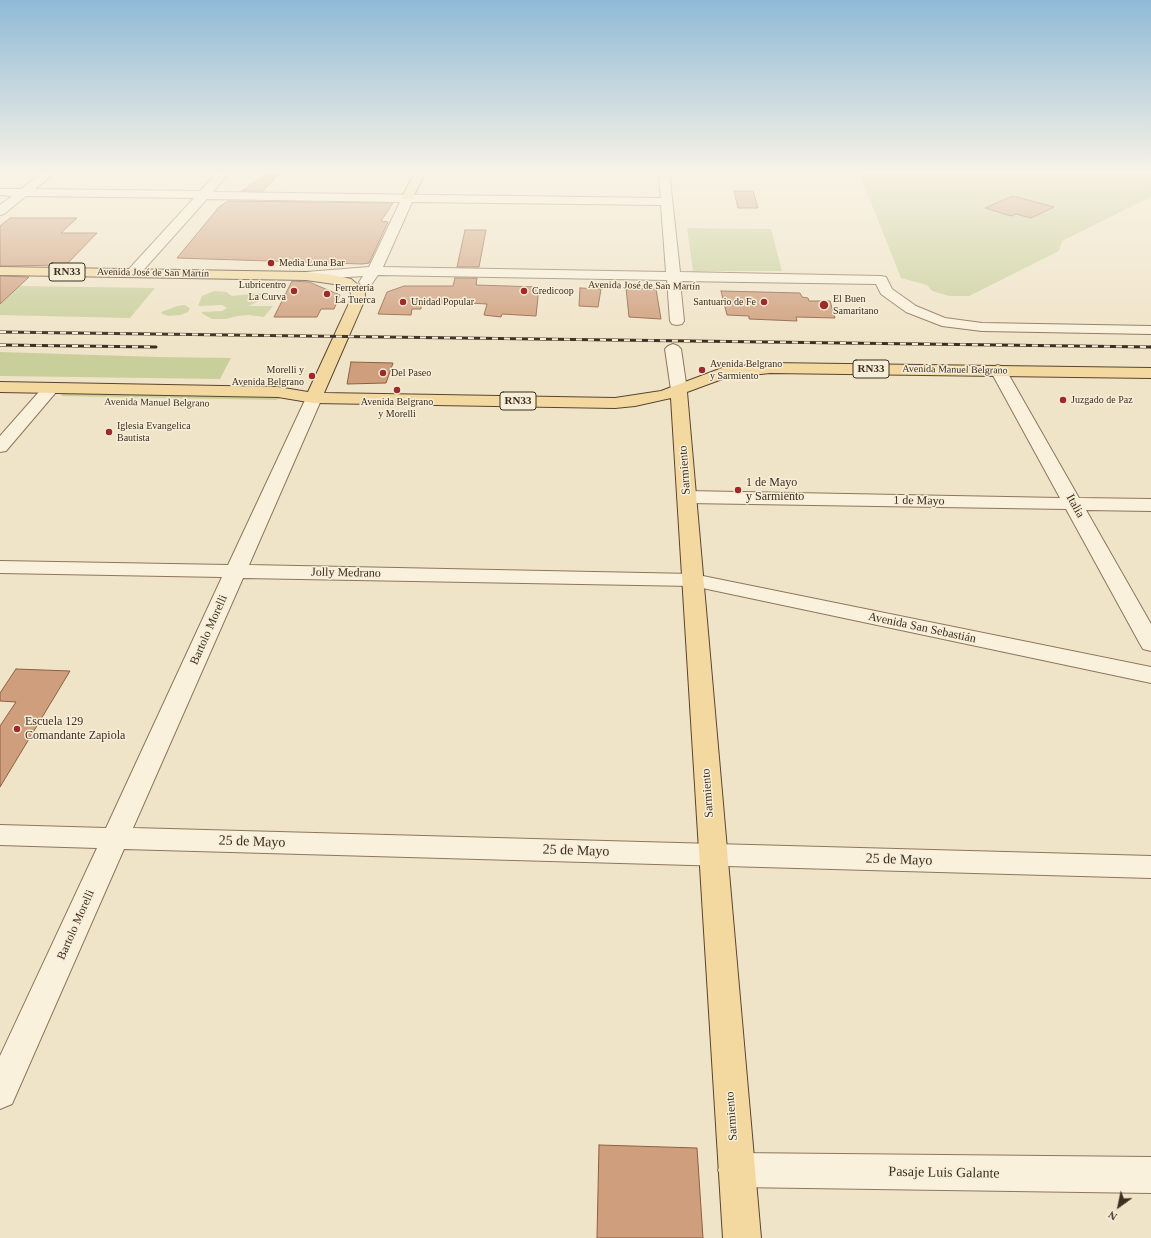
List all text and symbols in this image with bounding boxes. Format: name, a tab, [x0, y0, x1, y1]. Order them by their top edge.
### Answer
place label: Media Luna Bar	[279, 257, 345, 269]
marker: Media Luna Bar	[266, 258, 276, 268]
road number: RN33	[49, 263, 85, 281]
street label: Avenida José de San Martín	[97, 266, 209, 280]
place label: Lubricentro La Curva	[239, 279, 286, 302]
street label: Avenida José de San Martín	[588, 279, 700, 293]
place label: Ferretería La Tuerca	[335, 282, 375, 306]
place label: Credicoop	[532, 285, 574, 297]
marker: Lubricentro La Curva	[289, 286, 299, 296]
marker: Credicoop	[519, 286, 529, 296]
marker: Ferretería La Tuerca	[322, 289, 332, 299]
place label: El Buen Samaritano	[833, 293, 879, 316]
place label: Unidad Popular	[411, 296, 474, 308]
place label: Santuario de Fe	[693, 296, 756, 308]
marker: Unidad Popular	[398, 297, 408, 307]
marker: Santuario de Fe	[759, 297, 769, 307]
marker: El Buen Samaritano	[818, 299, 830, 311]
place label: Avenida Belgrano y Sarmiento	[710, 358, 782, 382]
road number: RN33	[853, 360, 889, 378]
street label: Avenida Manuel Belgrano	[902, 363, 1008, 377]
place label: Morelli y Avenida Belgrano	[232, 364, 304, 388]
marker: Avenida Belgrano y Sarmiento	[697, 365, 707, 375]
place label: Del Paseo	[391, 367, 431, 379]
marker: Del Paseo	[378, 368, 388, 378]
marker: Morelli y Avenida Belgrano	[307, 371, 317, 381]
marker: Avenida Belgrano y Morelli	[392, 385, 402, 395]
road number: RN33	[500, 392, 536, 410]
place label: Juzgado de Paz	[1071, 394, 1133, 406]
marker: Juzgado de Paz	[1058, 395, 1068, 405]
street label: Avenida Manuel Belgrano	[104, 396, 210, 410]
place label: Avenida Belgrano y Morelli	[361, 396, 433, 420]
place label: Iglesia Evangelica Bautista	[117, 420, 191, 444]
marker: Iglesia Evangelica Bautista	[104, 427, 114, 437]
street label: Sarmiento	[676, 445, 694, 495]
place label: 1 de Mayo y Sarmiento	[746, 476, 804, 504]
marker: 1 de Mayo y Sarmiento	[733, 485, 743, 495]
street label: Italia	[1063, 492, 1087, 520]
street label: 1 de Mayo	[893, 493, 945, 509]
street label: Jolly Medrano	[311, 565, 381, 581]
street label: Bartolo Morelli	[187, 593, 231, 667]
street label: Avenida San Sebastián	[867, 610, 977, 646]
place label: Escuela 129 Comandante Zapiola	[25, 715, 125, 743]
marker: Escuela 129 Comandante Zapiola	[12, 724, 22, 734]
street label: Sarmiento	[699, 768, 717, 818]
street label: 25 de Mayo	[218, 832, 286, 852]
street label: 25 de Mayo	[542, 841, 610, 861]
street label: 25 de Mayo	[865, 850, 933, 870]
street label: Bartolo Morelli	[54, 888, 98, 962]
street label: Sarmiento	[723, 1091, 741, 1141]
street label: Pasaje Luis Galante	[888, 1164, 1000, 1182]
north arrow	[1099, 1186, 1139, 1226]
text: N	[1106, 1209, 1119, 1223]

